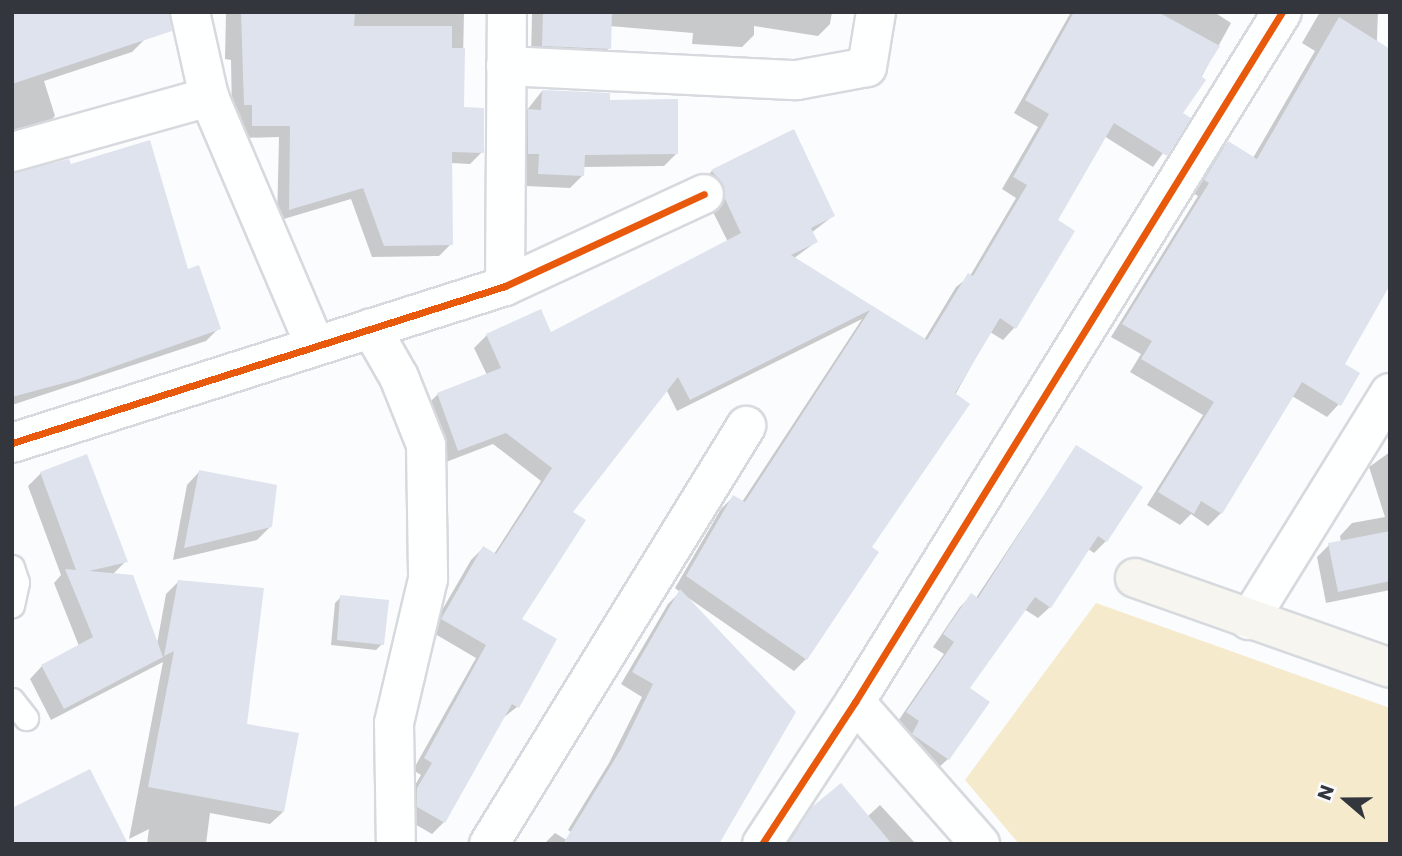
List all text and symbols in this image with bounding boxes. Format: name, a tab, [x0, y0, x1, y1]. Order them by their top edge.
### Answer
north arrow	[1311, 765, 1381, 835]
text: N	[1311, 781, 1341, 804]

